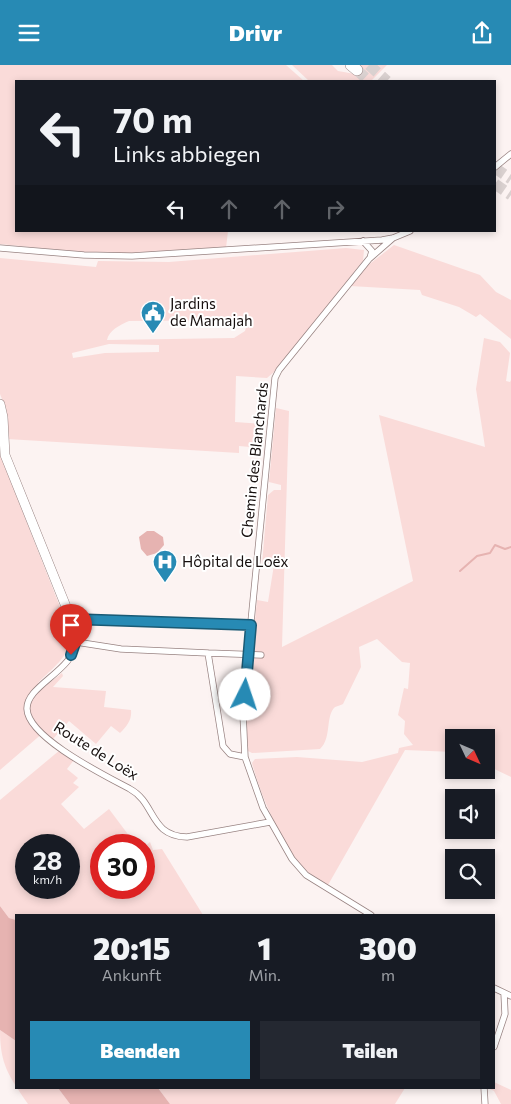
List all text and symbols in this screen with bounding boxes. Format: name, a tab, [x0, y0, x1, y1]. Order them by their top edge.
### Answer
icon: menu	[15, 19, 43, 47]
text: Drivr	[229, 19, 282, 46]
icon: share	[468, 19, 496, 47]
text: 70 m	[113, 97, 193, 140]
icon: left	[30, 100, 95, 165]
text: Links abbiegen	[113, 140, 261, 167]
icon: left	[162, 195, 190, 223]
icon: ahead	[215, 195, 243, 223]
icon: ahead	[268, 195, 296, 223]
icon: right	[321, 195, 349, 223]
place label: Jardins de Mamajah	[170, 294, 253, 329]
public building icon: Jardins de Mamajah	[140, 300, 166, 334]
street label: Chemin des Blanchards	[237, 381, 271, 539]
hospital icon: Hôpital de Loëx	[152, 549, 178, 583]
place label: Hôpital de Loëx	[182, 552, 289, 570]
pin	[50, 604, 92, 655]
icon: arrive	[57, 611, 85, 639]
position arrow	[218, 668, 270, 720]
street label: Route de Loëx	[51, 717, 142, 783]
north arrow	[445, 729, 495, 779]
map controls	[445, 729, 495, 899]
button: sound	[445, 789, 495, 839]
speed limit sign: 30	[90, 834, 155, 899]
text: 28	[33, 845, 62, 875]
button: search	[445, 849, 495, 899]
text: km/h	[33, 872, 62, 886]
text: 20:15	[93, 929, 170, 966]
text: 1	[258, 929, 272, 966]
text: 300	[359, 929, 417, 966]
text: Ankunft	[102, 965, 162, 984]
text: Min.	[248, 965, 281, 984]
text: m	[381, 965, 395, 984]
button: Beenden	[30, 1021, 250, 1079]
button: Teilen	[260, 1021, 480, 1079]

